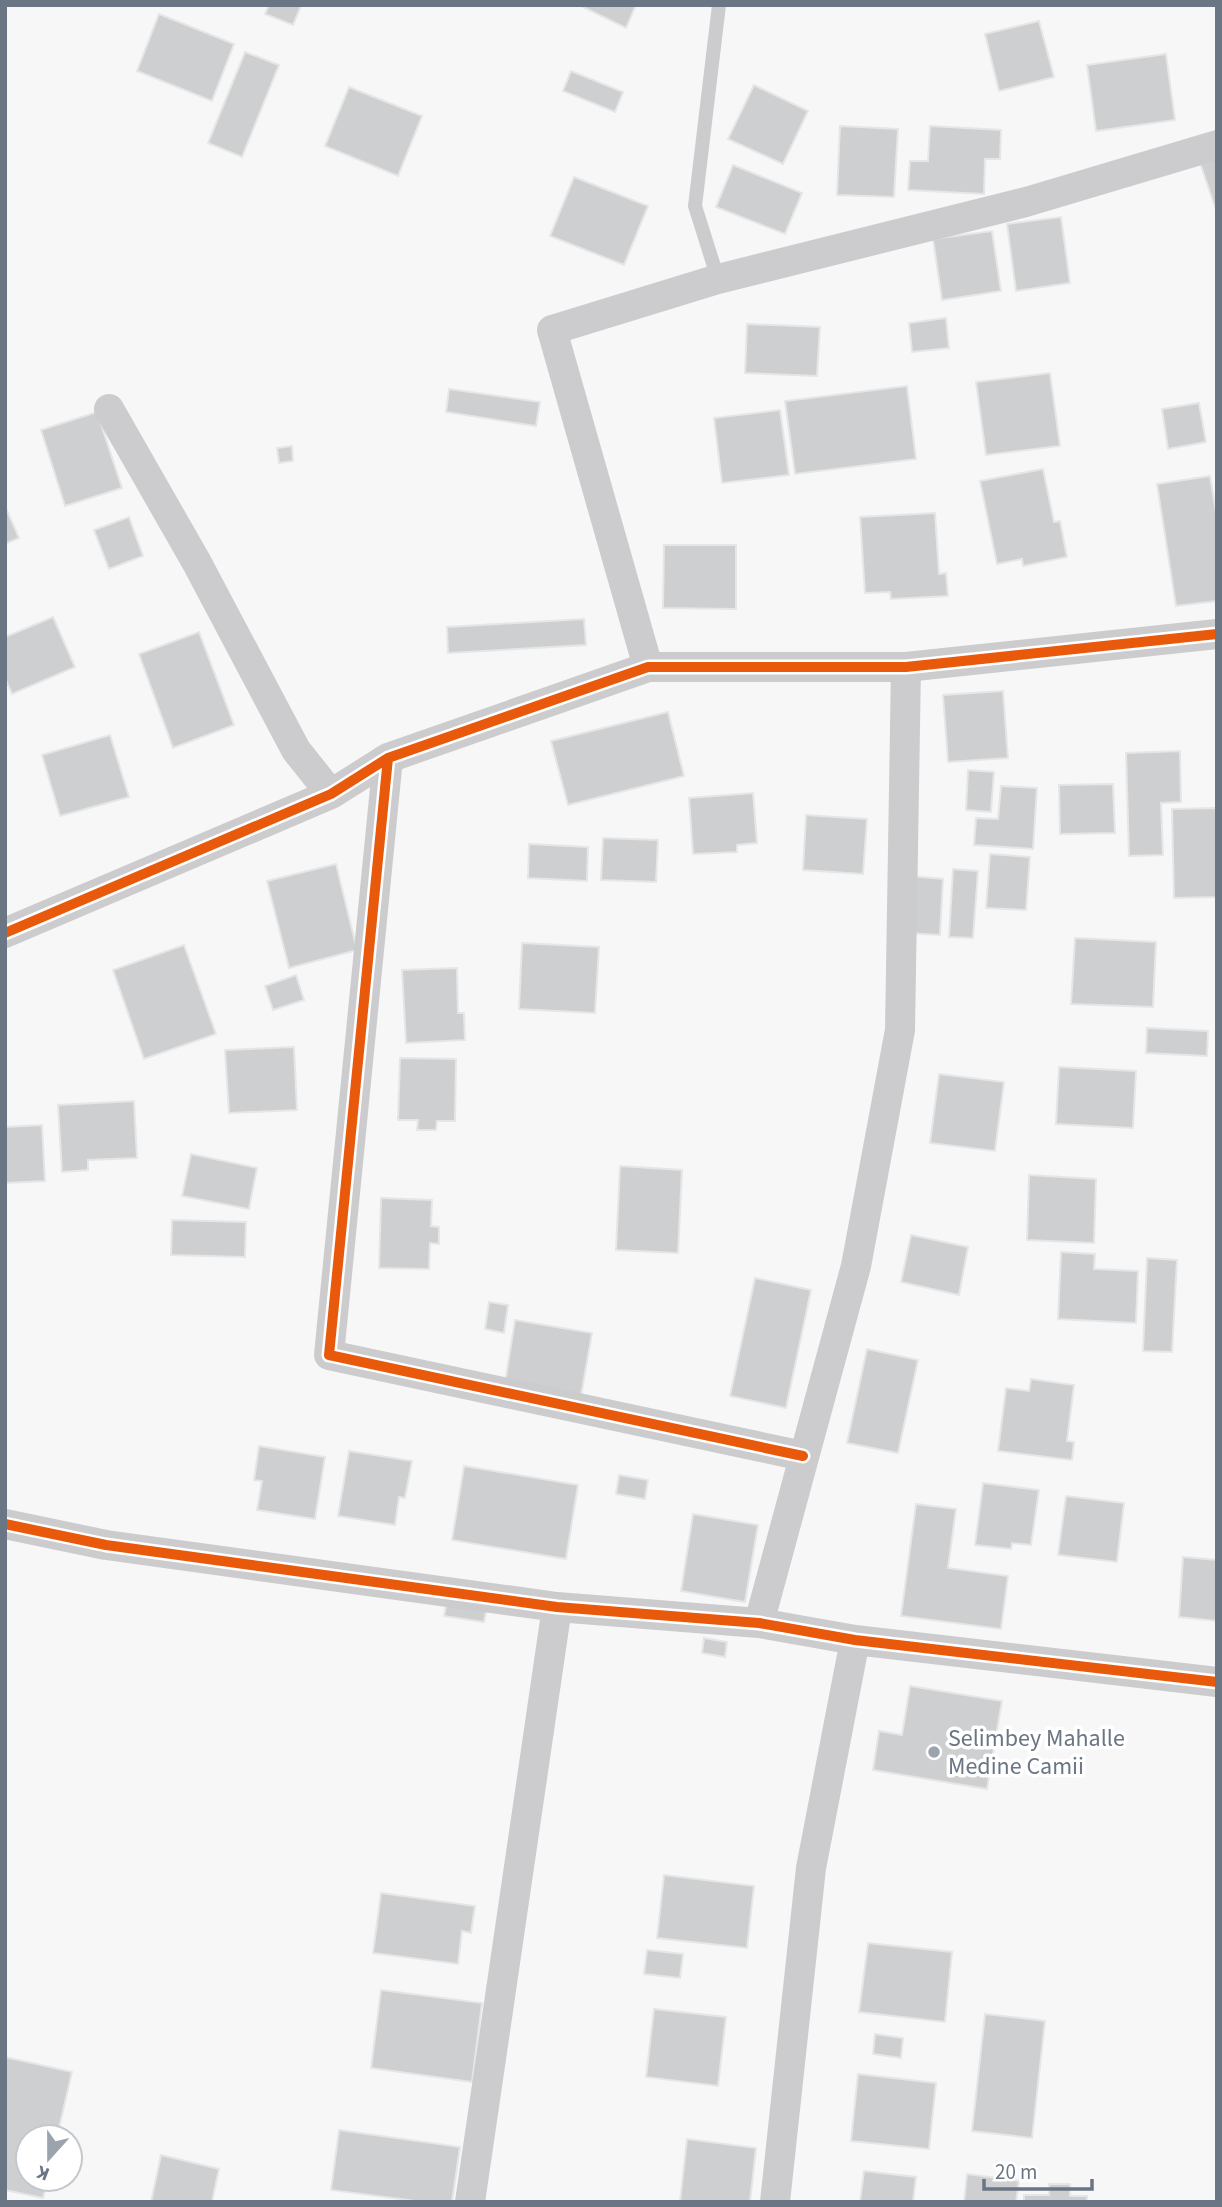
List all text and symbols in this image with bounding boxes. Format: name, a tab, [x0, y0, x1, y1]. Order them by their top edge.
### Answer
place label: Selimbey Mahalle Medine Camii	[948, 1721, 1125, 1784]
marker: Selimbey Mahalle Medine Camii	[926, 1744, 942, 1760]
north arrow	[14, 2123, 84, 2193]
scale bar	[984, 2148, 1092, 2192]
text: 20 m	[995, 2157, 1037, 2187]
text: K	[33, 2158, 54, 2187]

